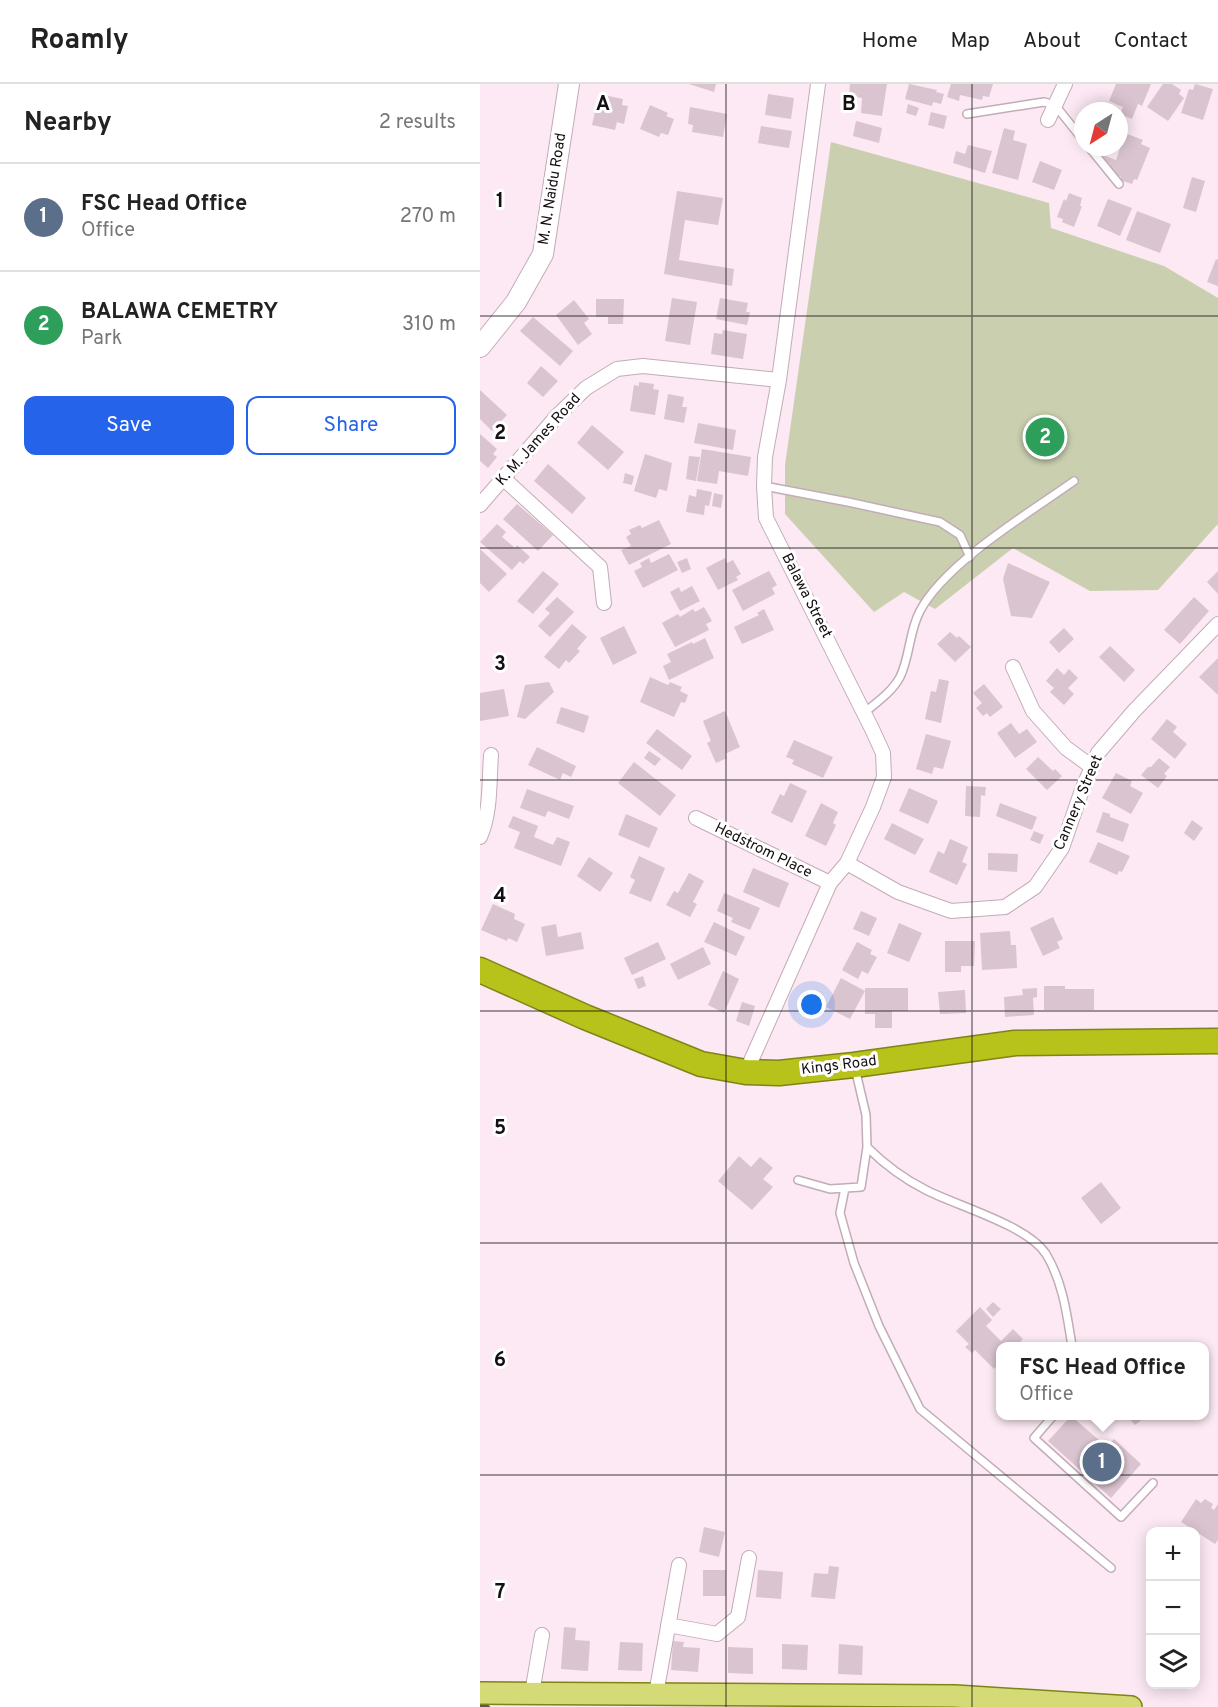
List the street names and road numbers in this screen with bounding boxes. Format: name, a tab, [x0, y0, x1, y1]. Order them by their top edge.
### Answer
street label: M. N. Naidu Road	[535, 132, 571, 246]
street label: K. M. James Road	[492, 390, 586, 490]
street label: Balawa Street	[776, 550, 836, 642]
street label: Cannery Street	[1050, 752, 1108, 854]
street label: Hedstrom Place	[711, 819, 815, 883]
street label: Kings Road	[800, 1052, 878, 1080]

